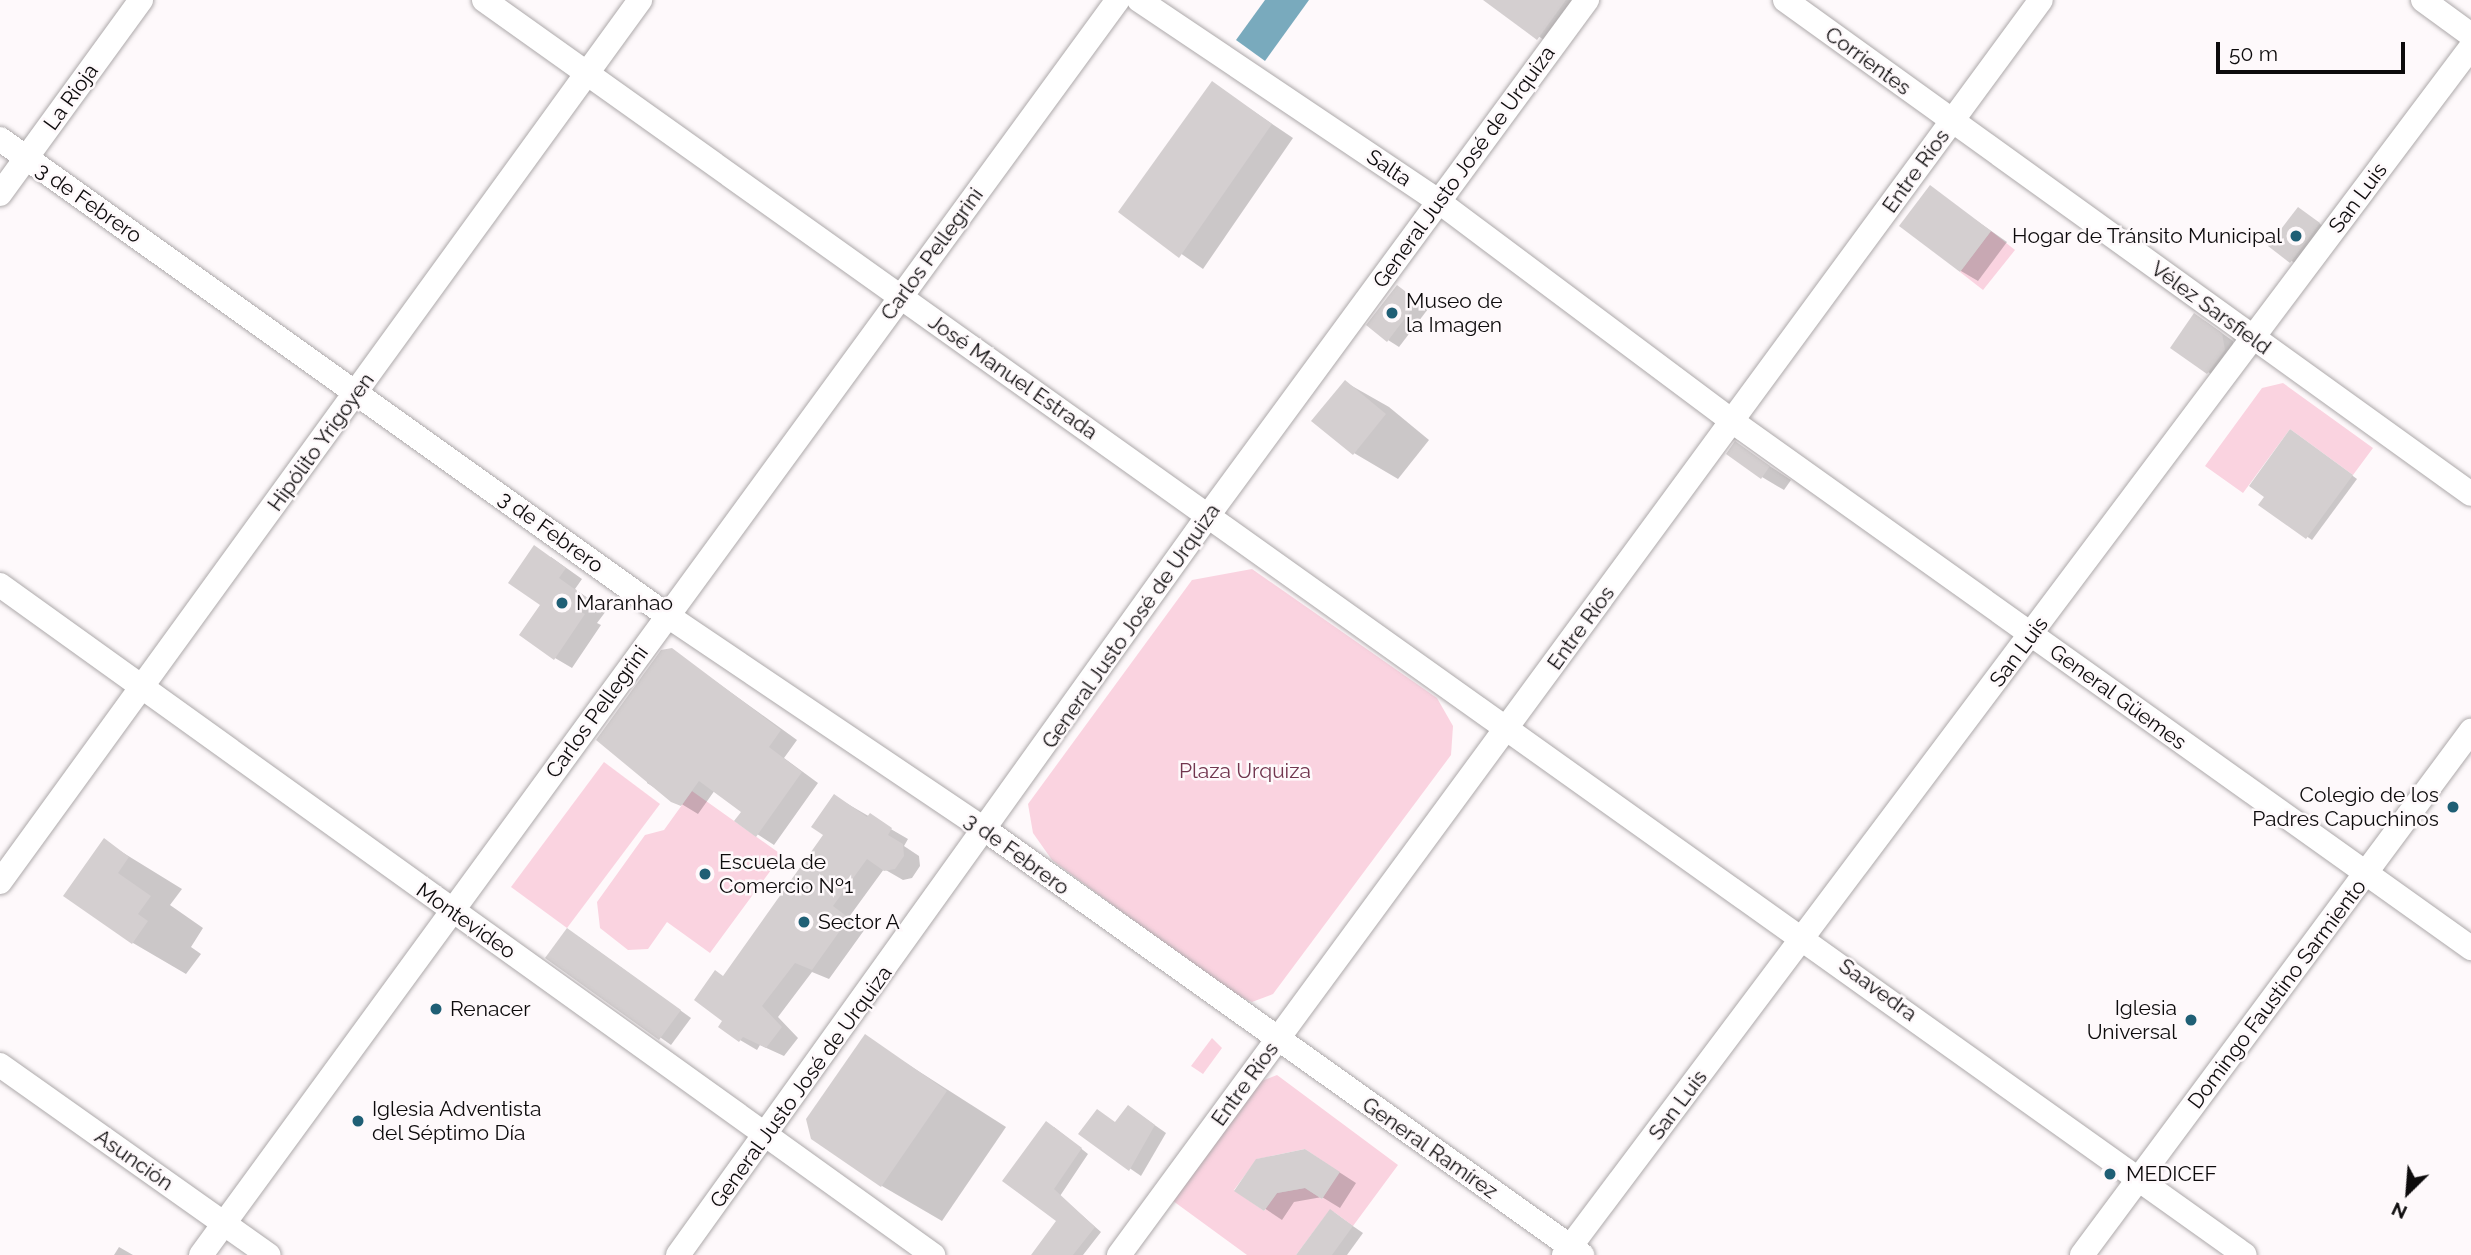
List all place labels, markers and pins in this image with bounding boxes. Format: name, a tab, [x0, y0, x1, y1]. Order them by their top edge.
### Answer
place label: Hogar de Tránsito Municipal	[2011, 223, 2282, 249]
marker: Hogar de Tránsito Municipal	[2288, 228, 2304, 244]
place label: Museo de la Imagen	[1406, 288, 1503, 338]
marker: Museo de la Imagen	[1384, 305, 1400, 321]
place label: Maranhao	[576, 590, 673, 616]
marker: Maranhao	[554, 595, 570, 611]
place label: Colegio de los Padres Capuchinos	[2252, 782, 2439, 832]
marker: Colegio de los Padres Capuchinos	[2445, 799, 2461, 815]
place label: Escuela de Comercio Nº1	[719, 849, 853, 899]
marker: Escuela de Comercio Nº1	[697, 866, 713, 882]
place label: Sector A	[818, 909, 901, 935]
marker: Sector A	[796, 914, 812, 930]
place label: Iglesia Universal	[2087, 995, 2177, 1045]
place label: Renacer	[450, 996, 531, 1022]
marker: Renacer	[428, 1001, 444, 1017]
marker: Iglesia Universal	[2183, 1012, 2199, 1028]
place label: Iglesia Adventista del Séptimo Día	[372, 1096, 542, 1146]
marker: Iglesia Adventista del Séptimo Día	[350, 1113, 366, 1129]
place label: MEDICEF	[2126, 1161, 2217, 1187]
marker: MEDICEF	[2100, 1164, 2120, 1184]

